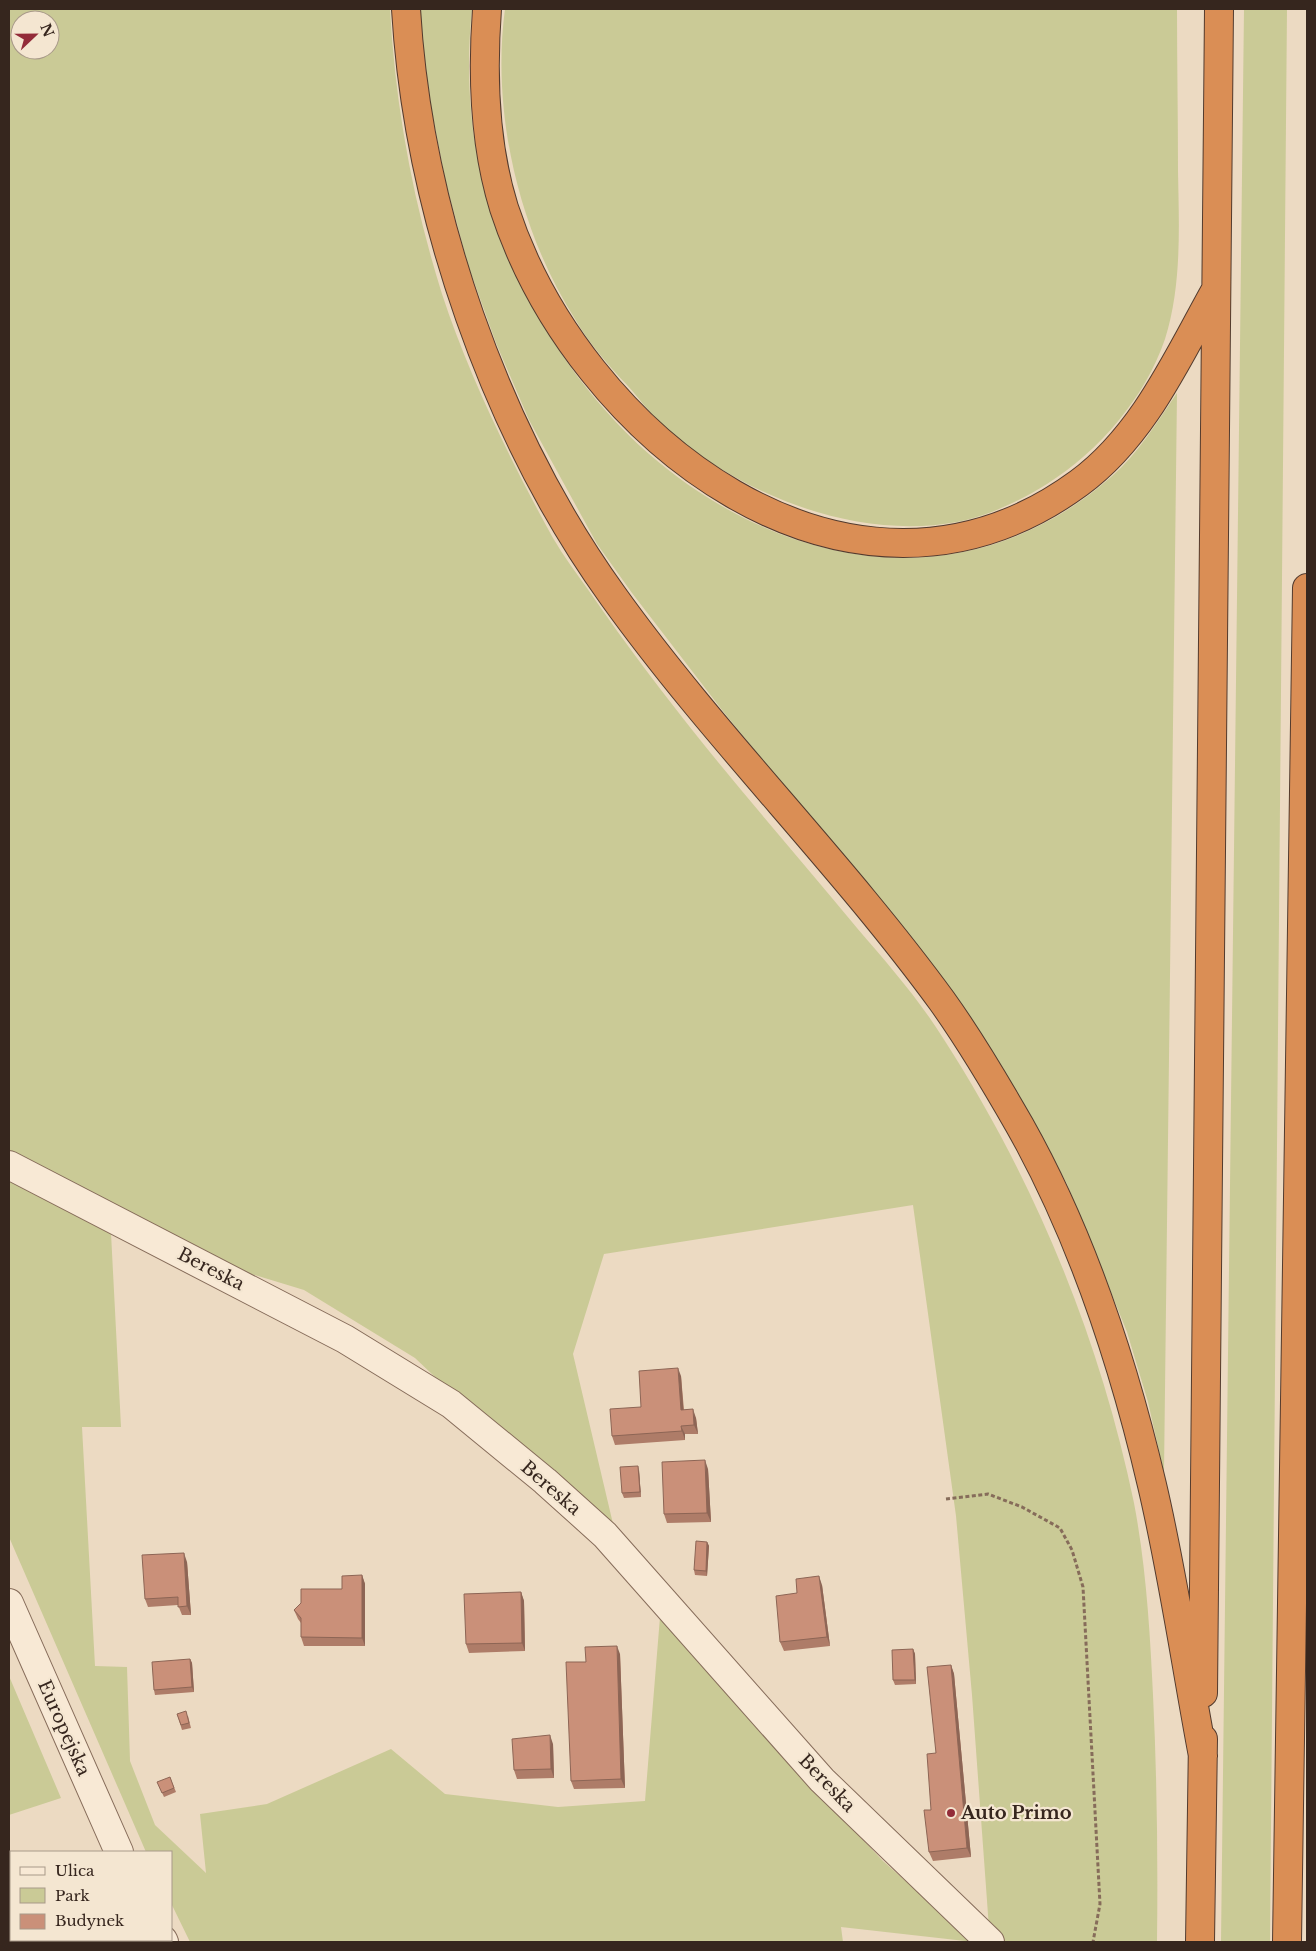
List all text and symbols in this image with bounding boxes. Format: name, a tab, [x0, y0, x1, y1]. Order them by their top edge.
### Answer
north arrow	[10, 10, 60, 60]
text: N	[36, 21, 58, 40]
street label: Bereska	[174, 1243, 248, 1295]
street label: Bereska	[517, 1456, 585, 1520]
street label: Europejska	[33, 1677, 95, 1779]
street label: Bereska	[794, 1749, 860, 1817]
place label: Auto Primo	[960, 1802, 1072, 1824]
marker: Auto Primo	[945, 1807, 957, 1819]
legend	[10, 1851, 172, 1941]
text: Ulica	[55, 1861, 95, 1880]
text: Park	[55, 1886, 91, 1905]
text: Budynek	[55, 1911, 125, 1930]

